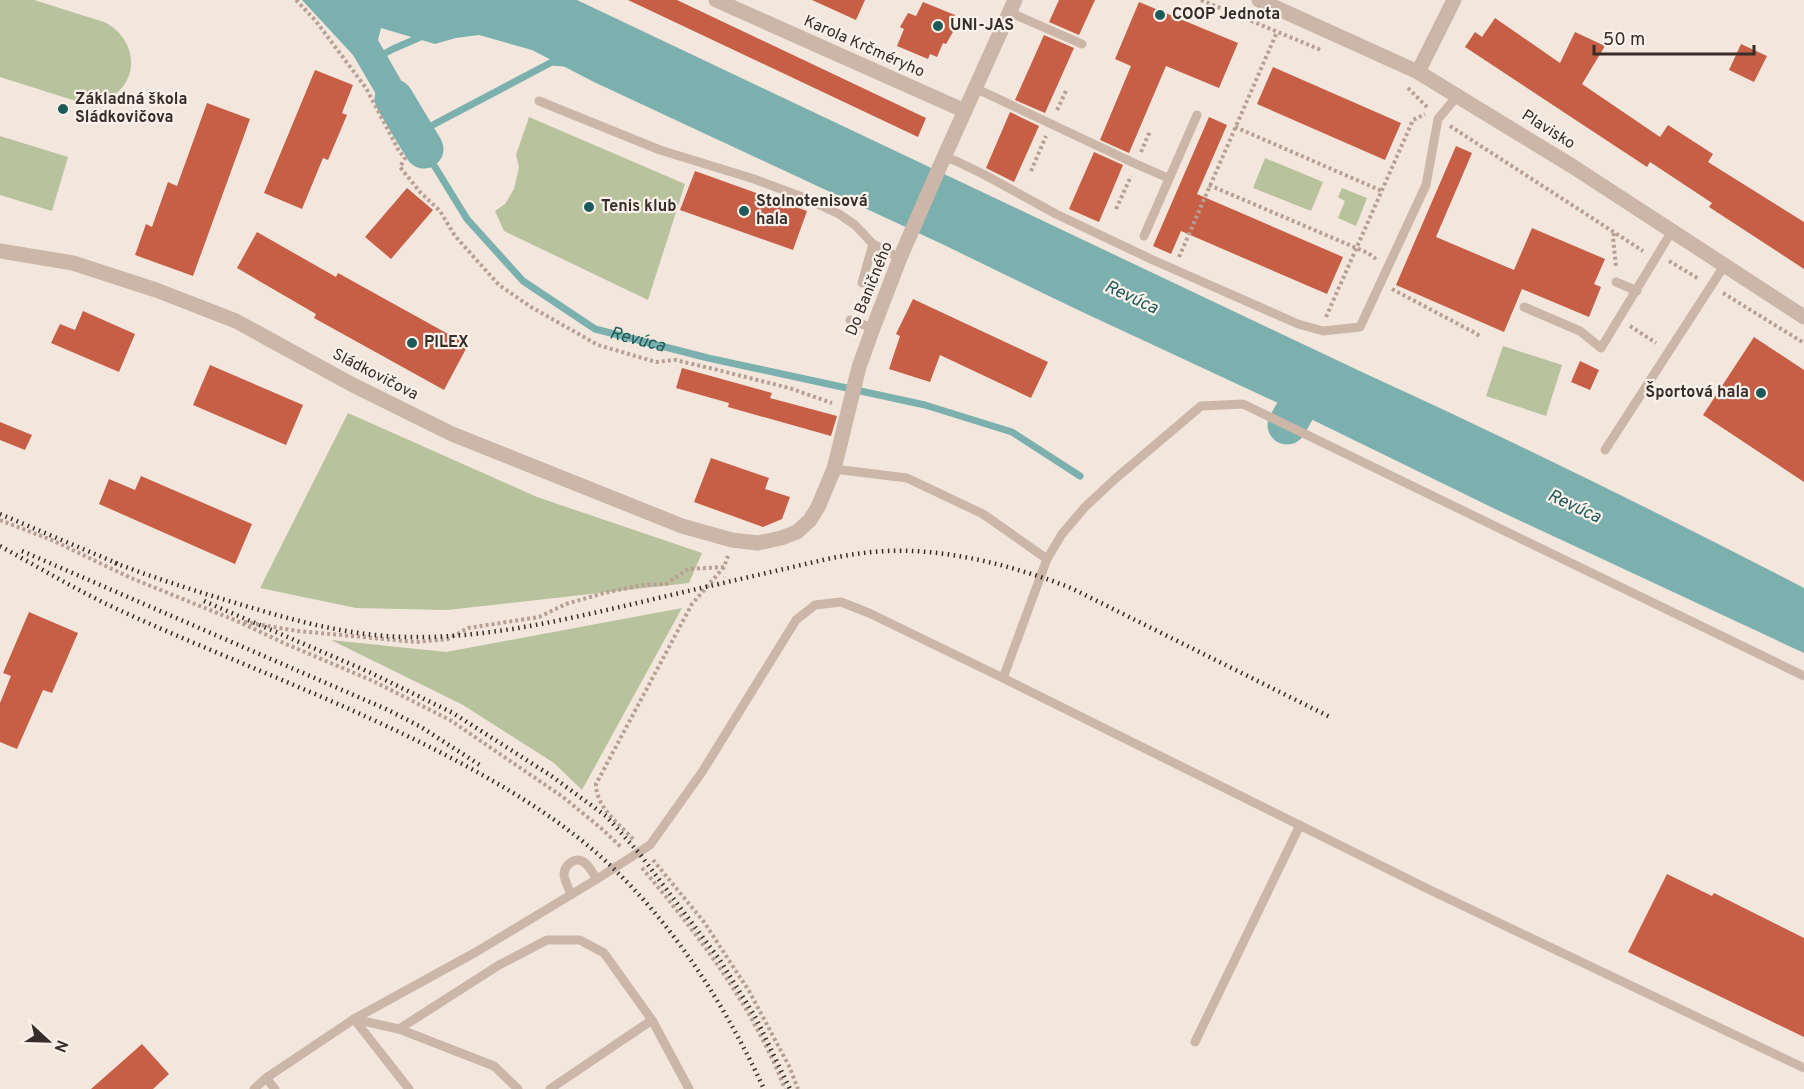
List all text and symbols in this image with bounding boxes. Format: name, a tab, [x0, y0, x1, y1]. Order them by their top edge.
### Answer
place label: COOP Jednota	[1172, 5, 1280, 25]
marker: COOP Jednota	[1153, 8, 1167, 22]
street label: Karola Krčméryho	[800, 11, 928, 83]
place label: UNI-JAS	[950, 16, 1014, 36]
scale bar	[1594, 18, 1754, 56]
marker: UNI-JAS	[931, 19, 945, 33]
text: 50 m	[1603, 29, 1645, 52]
place label: Základná škola Sládkovičova	[75, 90, 187, 128]
marker: Základná škola Sládkovičova	[56, 102, 70, 116]
street label: Plavisko	[1518, 106, 1579, 154]
place label: Stolnotenisová hala	[756, 192, 868, 230]
place label: Tenis klub	[601, 197, 676, 217]
marker: Tenis klub	[582, 200, 596, 214]
marker: Stolnotenisová hala	[737, 204, 751, 218]
street label: Do Baničného	[842, 239, 898, 339]
water label: Revúca	[1101, 276, 1162, 321]
water label: Revúca	[607, 322, 668, 358]
place label: PILEX	[424, 333, 469, 353]
marker: PILEX	[405, 336, 419, 350]
street label: Sládkovičova	[329, 345, 421, 405]
place label: Športová hala	[1645, 381, 1749, 403]
marker: Športová hala	[1754, 386, 1768, 400]
water label: Revúca	[1544, 485, 1605, 530]
north arrow	[18, 1011, 78, 1071]
text: N	[49, 1037, 71, 1055]

